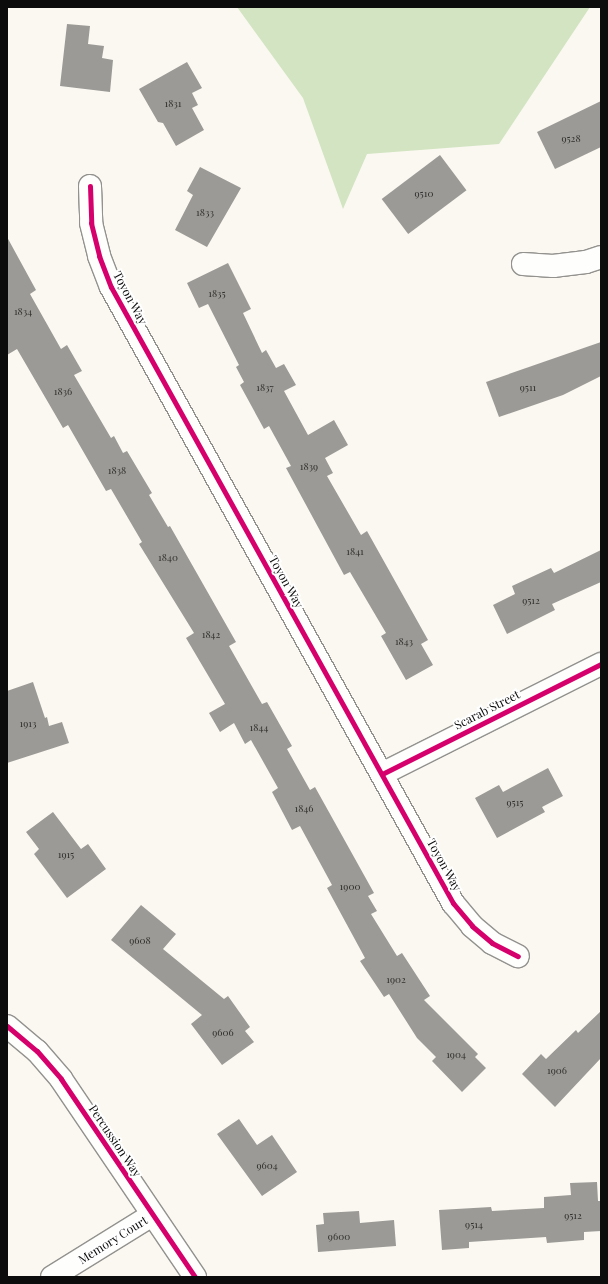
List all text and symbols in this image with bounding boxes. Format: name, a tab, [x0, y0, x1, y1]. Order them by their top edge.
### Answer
house number: 1831	[165, 98, 181, 110]
house number: 9528	[561, 133, 581, 145]
house number: 9510	[415, 188, 433, 200]
house number: 1833	[196, 207, 214, 219]
street label: Toyon Way	[110, 269, 150, 327]
house number: 1835	[208, 288, 226, 300]
house number: 1834	[14, 306, 32, 318]
house number: 1837	[256, 382, 274, 394]
house number: 9511	[520, 382, 536, 394]
house number: 1836	[54, 386, 72, 398]
house number: 1839	[300, 461, 318, 473]
house number: 1838	[108, 465, 126, 477]
house number: 1841	[346, 546, 364, 558]
house number: 1840	[158, 552, 178, 564]
street label: Toyon Way	[266, 553, 306, 611]
house number: 9512	[522, 595, 540, 607]
house number: 1842	[202, 629, 220, 641]
house number: 1843	[395, 636, 413, 648]
street label: Scarab Street	[452, 687, 522, 733]
house number: 1913	[20, 718, 36, 730]
house number: 1844	[250, 722, 268, 734]
house number: 9515	[507, 797, 523, 809]
house number: 1846	[294, 803, 314, 815]
street label: Toyon Way	[424, 836, 464, 894]
house number: 1915	[58, 849, 74, 861]
house number: 1900	[340, 881, 360, 893]
house number: 9608	[129, 935, 151, 947]
house number: 1902	[386, 974, 406, 986]
house number: 9606	[212, 1027, 234, 1039]
house number: 1904	[446, 1049, 466, 1061]
house number: 1906	[547, 1065, 567, 1077]
street label: Percussion Way	[86, 1102, 144, 1180]
house number: 9604	[256, 1160, 278, 1172]
house number: 9512	[564, 1210, 582, 1222]
street label: Memory Court	[76, 1213, 150, 1267]
house number: 9514	[465, 1219, 483, 1231]
house number: 9600	[328, 1231, 350, 1243]

